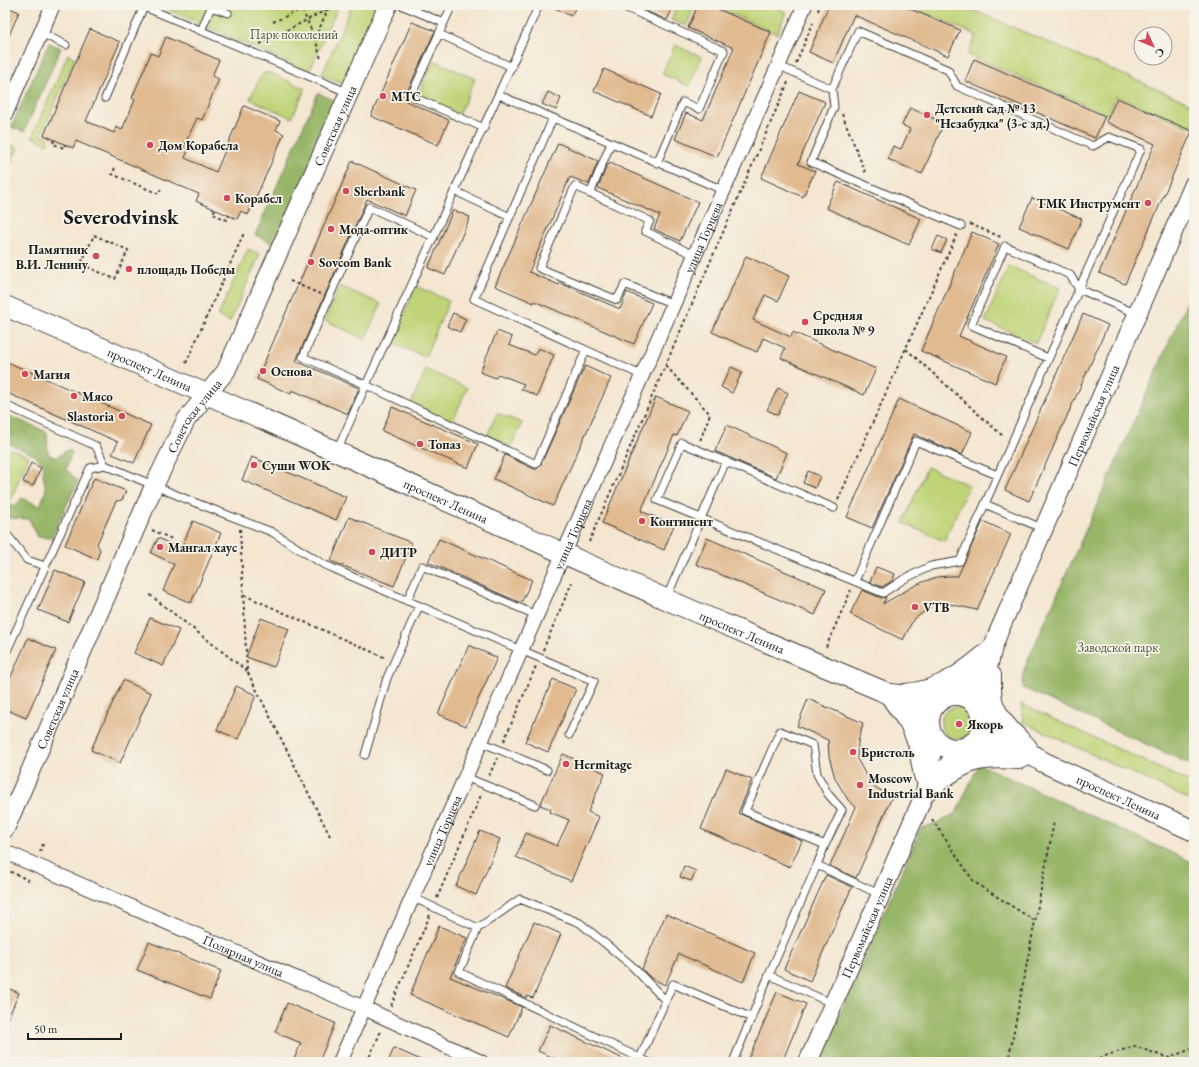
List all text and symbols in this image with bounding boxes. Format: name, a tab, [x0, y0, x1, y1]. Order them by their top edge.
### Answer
park label: Парк поколений	[250, 26, 338, 43]
north arrow	[1133, 26, 1173, 66]
text: С	[1152, 45, 1168, 61]
street label: Советская улица	[310, 82, 361, 169]
place label: МТС	[391, 88, 421, 105]
marker: МТС	[378, 91, 388, 101]
place label: Детский сад № 13 "Незабудка" (3-е зд.)	[935, 100, 1050, 132]
marker: Детский сад № 13 "Незабудка" (3-е зд.)	[922, 110, 932, 120]
place label: Дом Корабела	[158, 137, 239, 154]
marker: Дом Корабела	[145, 140, 155, 150]
place label: Sberbank	[354, 183, 406, 200]
marker: Sberbank	[341, 186, 351, 196]
place label: Корабел	[235, 190, 282, 207]
marker: Корабел	[222, 193, 232, 203]
place label: ТМК Инструмент	[1037, 195, 1140, 212]
marker: ТМК Инструмент	[1143, 198, 1153, 208]
street label: улица Торцева	[680, 199, 727, 276]
district label: Severodvinsk	[63, 203, 179, 230]
place label: Мода-оптик	[339, 221, 409, 238]
marker: Мода-оптик	[326, 224, 336, 234]
place label: Памятник В.И. Ленину	[16, 241, 89, 273]
marker: Памятник В.И. Ленину	[91, 251, 101, 261]
place label: Sovcom Bank	[319, 254, 393, 271]
marker: Sovcom Bank	[306, 257, 316, 267]
place label: площадь Победы	[137, 261, 236, 278]
marker: площадь Победы	[124, 264, 134, 274]
place label: Средняя школа № 9	[813, 307, 874, 339]
marker: Средняя школа № 9	[800, 317, 810, 327]
street label: проспект Ленина	[105, 343, 195, 396]
street label: Первомайская улица	[1064, 361, 1124, 469]
place label: Основа	[271, 363, 313, 380]
place label: Магия	[33, 366, 70, 383]
marker: Основа	[258, 366, 268, 376]
marker: Магия	[20, 369, 30, 379]
street label: Советская улица	[163, 375, 226, 456]
place label: Мясо	[82, 388, 113, 405]
marker: Мясо	[69, 391, 79, 401]
place label: Slastoria	[67, 408, 114, 425]
marker: Slastoria	[117, 411, 127, 421]
place label: Топаз	[428, 436, 461, 453]
marker: Топаз	[415, 439, 425, 449]
place label: Суши WOK	[262, 457, 332, 474]
marker: Суши WOK	[249, 460, 259, 470]
street label: проспект Ленина	[401, 475, 491, 528]
street label: улица Торцева	[550, 495, 596, 572]
place label: Континент	[650, 513, 713, 530]
marker: Континент	[637, 516, 647, 526]
place label: Мангал хаус	[168, 539, 238, 556]
marker: Мангал хаус	[155, 542, 165, 552]
place label: ДИТР	[380, 544, 417, 561]
marker: ДИТР	[367, 547, 377, 557]
place label: VTB	[923, 599, 949, 616]
marker: VTB	[910, 602, 920, 612]
street label: проспект Ленина	[697, 607, 788, 658]
park label: Заводской парк	[1078, 639, 1159, 656]
street label: Советская улица	[33, 665, 83, 752]
place label: Якорь	[966, 716, 1003, 733]
marker: Якорь	[954, 719, 964, 729]
place label: Бристоль	[861, 744, 915, 761]
marker: Бристоль	[848, 747, 858, 757]
place label: Hermitage	[574, 756, 633, 773]
marker: Hermitage	[561, 759, 571, 769]
place label: Moscow Industrial Bank	[868, 770, 955, 802]
street label: проспект Ленина	[1074, 771, 1164, 824]
marker: Moscow Industrial Bank	[855, 780, 865, 790]
street label: улица Торцева	[419, 792, 466, 869]
street label: Первомайская улица	[837, 873, 897, 981]
street label: Полярная улица	[200, 931, 287, 981]
scale bar	[28, 1015, 121, 1041]
text: 50 m	[34, 1021, 58, 1037]

